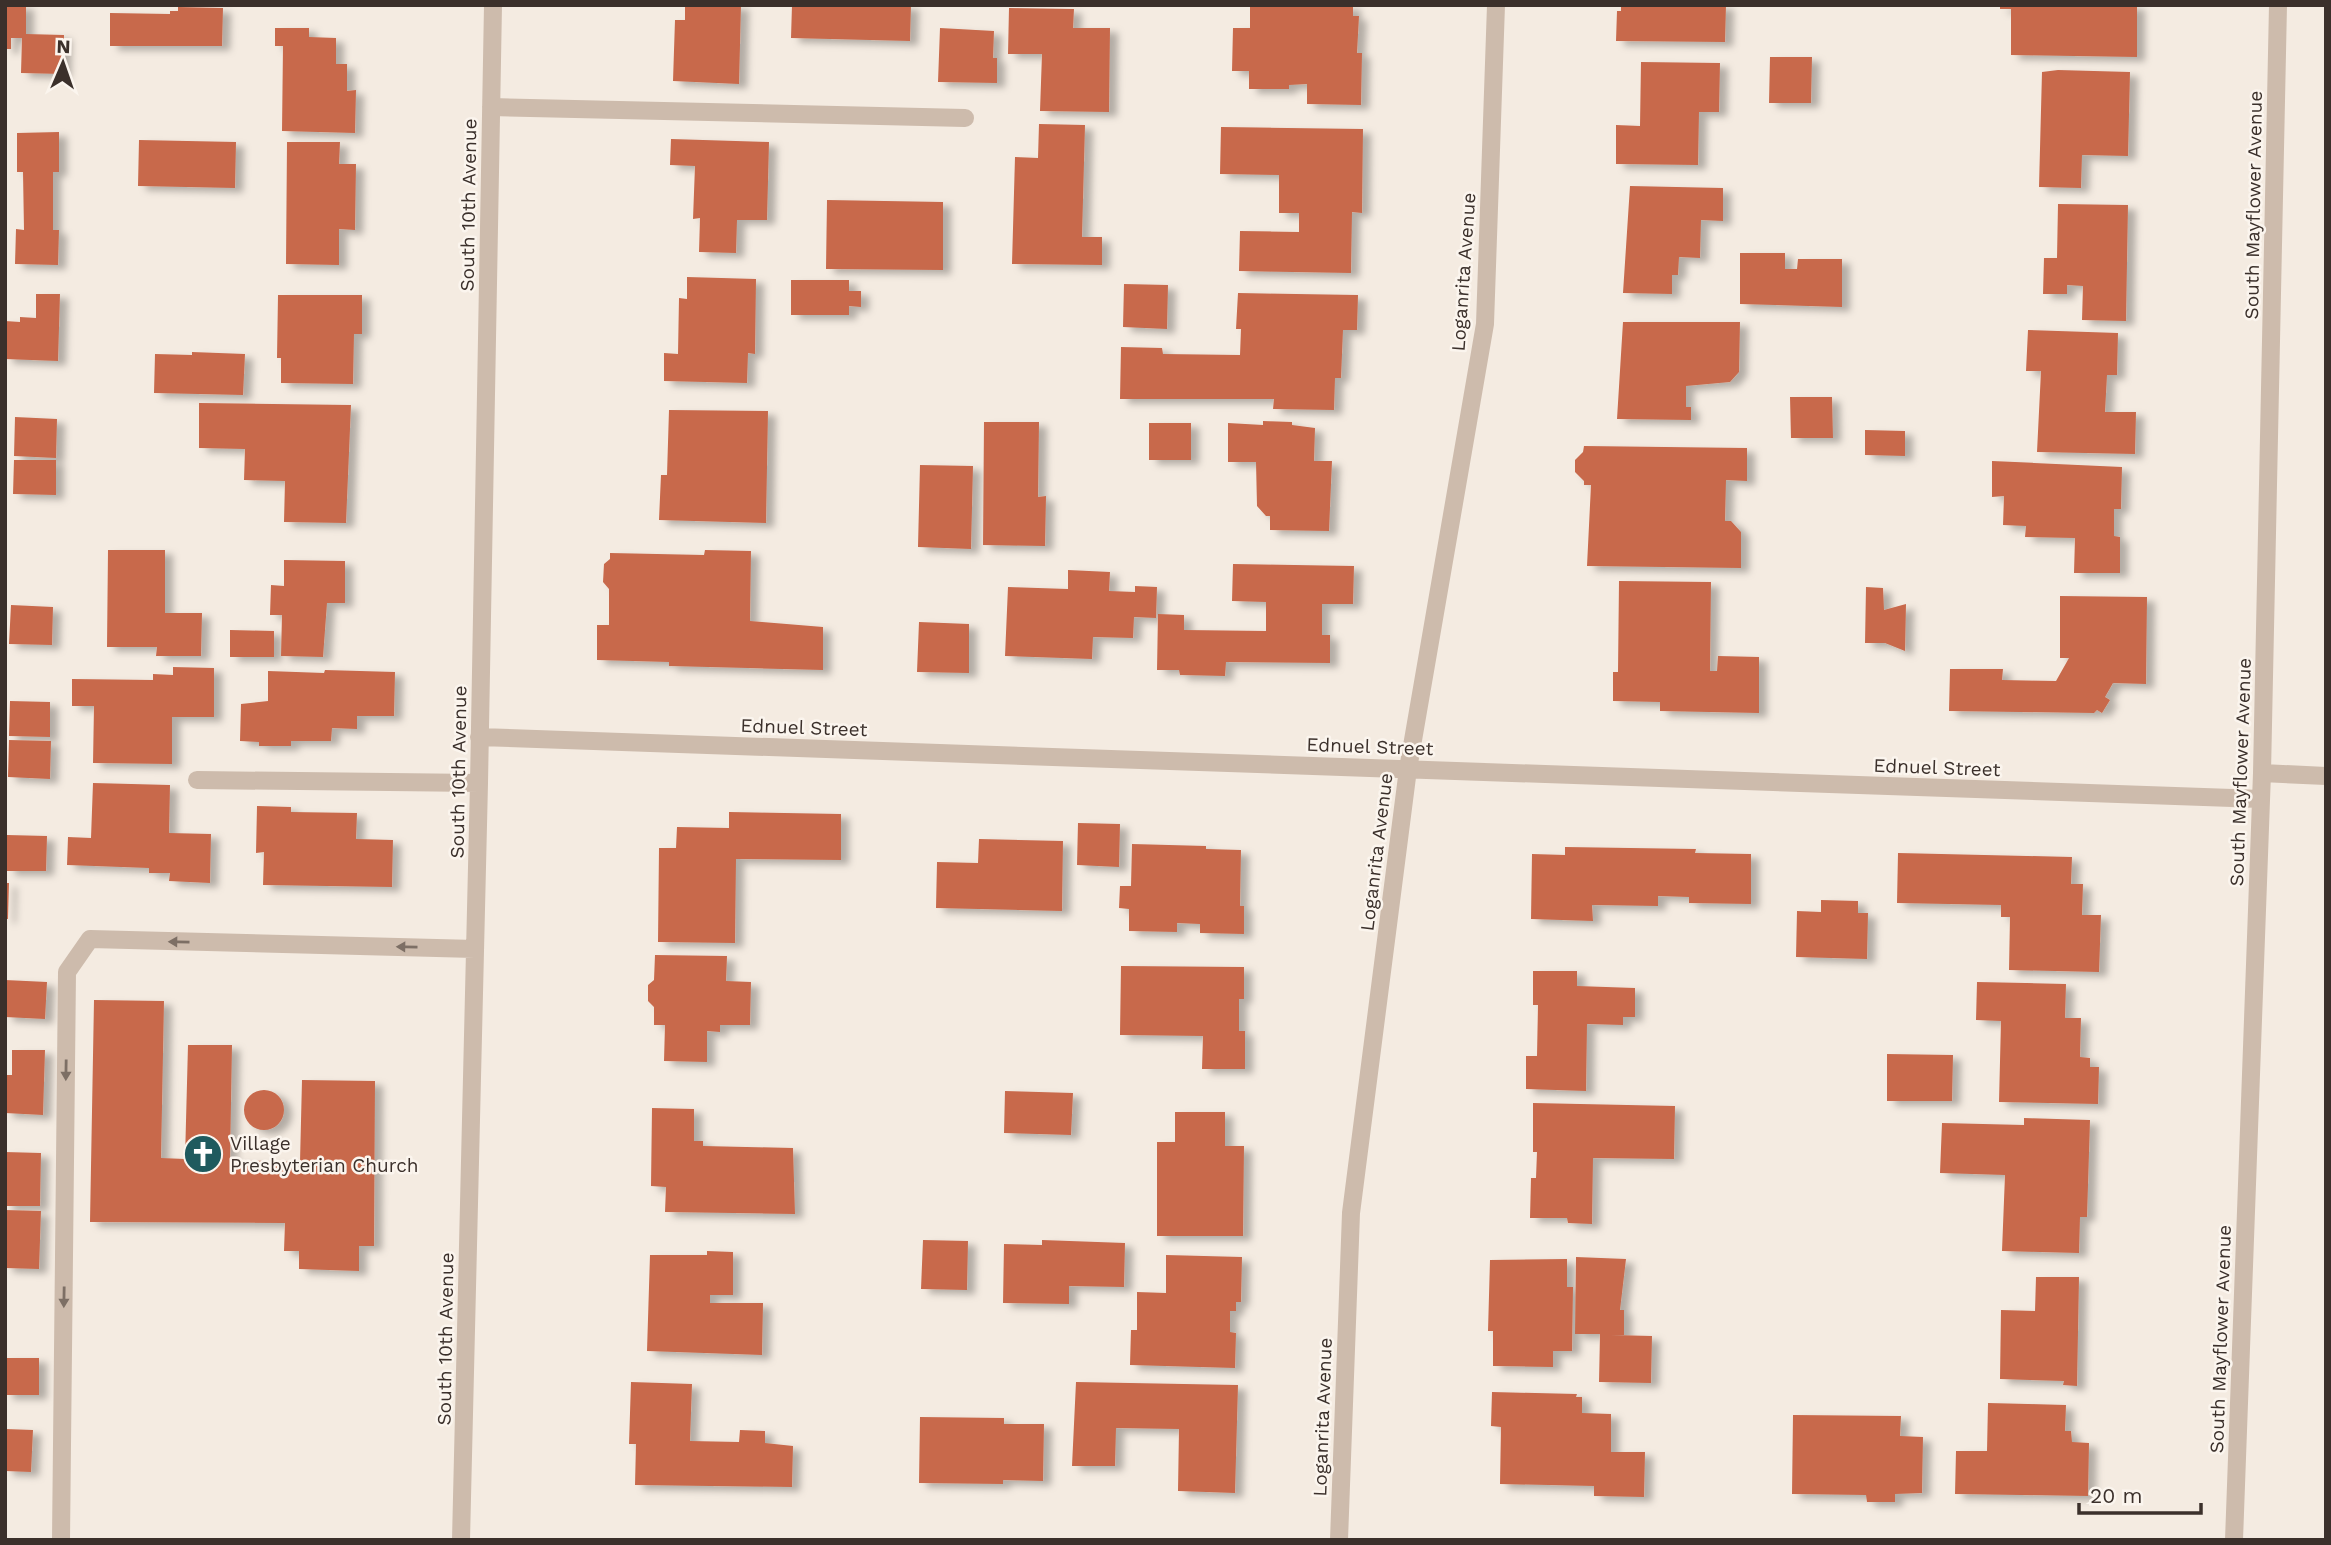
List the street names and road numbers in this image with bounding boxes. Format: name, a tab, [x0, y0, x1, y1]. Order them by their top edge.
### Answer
street label: South Mayflower Avenue	[2240, 90, 2267, 320]
street label: South 10th Avenue	[455, 118, 482, 292]
street label: Loganrita Avenue	[1446, 192, 1481, 352]
street label: South Mayflower Avenue	[2225, 657, 2256, 887]
street label: South 10th Avenue	[445, 685, 472, 859]
street label: Ednuel Street	[740, 714, 868, 741]
street label: Ednuel Street	[1306, 733, 1434, 760]
street label: Ednuel Street	[1873, 754, 2001, 781]
street label: Loganrita Avenue	[1355, 772, 1398, 932]
street label: South Mayflower Avenue	[2205, 1224, 2236, 1454]
street label: South 10th Avenue	[432, 1252, 459, 1426]
street label: Loganrita Avenue	[1308, 1337, 1337, 1497]

